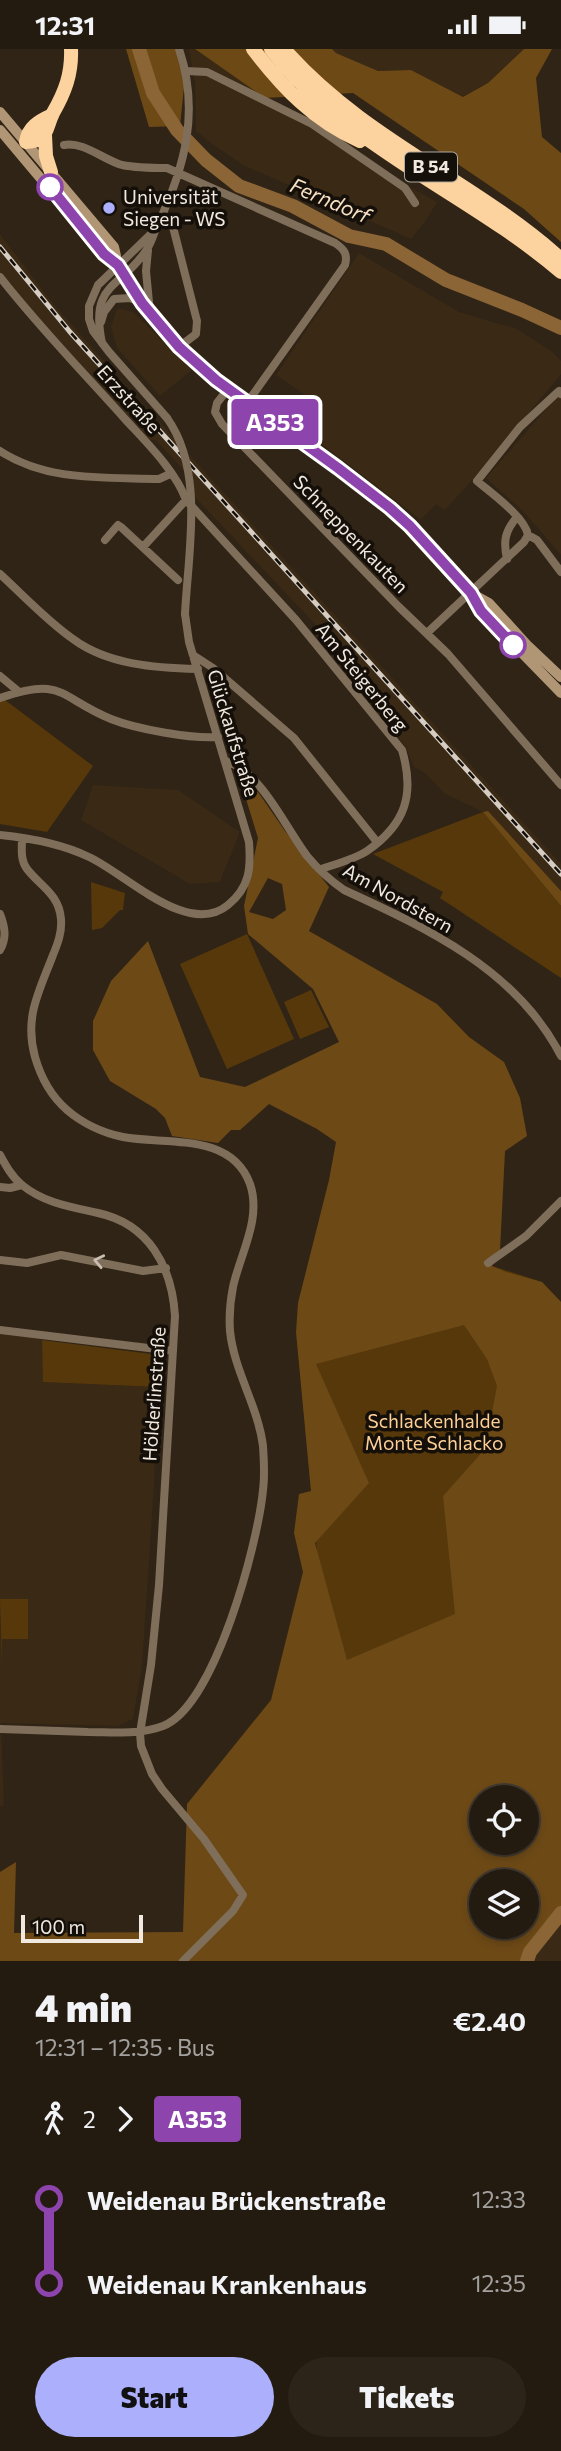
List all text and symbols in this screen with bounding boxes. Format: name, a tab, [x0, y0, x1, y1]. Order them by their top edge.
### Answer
text: 12:31	[35, 9, 95, 40]
road number: B 54	[405, 153, 457, 181]
water label: Ferndorf	[287, 172, 377, 229]
unlabelled marker	[37, 174, 63, 200]
place label: Universität Siegen - WS	[123, 185, 226, 230]
marker: Universität Siegen - WS	[101, 200, 117, 216]
street label: Erzstraße	[93, 360, 166, 437]
line badge: A353	[226, 399, 324, 445]
text: A353	[245, 407, 305, 436]
street label: Schneppenkauten	[289, 470, 414, 597]
street label: Am Steigerberg	[311, 617, 413, 736]
unlabelled marker	[500, 632, 526, 658]
street label: Glückaufstraße	[203, 666, 264, 799]
street label: Am Nordstern	[339, 858, 457, 937]
one-way arrow	[93, 1255, 105, 1270]
street label: Hölderlinstraße	[137, 1326, 170, 1462]
park label: Schlackenhalde Monte Schlacko	[365, 1409, 503, 1454]
map controls	[469, 1785, 539, 1939]
button: locate	[469, 1785, 539, 1855]
button: layers	[469, 1869, 539, 1939]
scale bar	[21, 1912, 144, 1944]
text: 100 m	[32, 1915, 85, 1938]
text: 4 min	[35, 1983, 132, 2030]
text: €2.40	[453, 2005, 526, 2036]
text: 12:31 – 12:35 · Bus	[35, 2033, 215, 2061]
icon: walk	[35, 2100, 73, 2138]
icon: forward	[106, 2100, 144, 2138]
text: A353	[168, 2104, 227, 2133]
text: 2	[83, 2105, 96, 2133]
text: Weidenau Brückenstraße	[87, 2184, 386, 2215]
text: 12:33	[472, 2185, 526, 2213]
text: Weidenau Krankenhaus	[87, 2268, 367, 2299]
text: 12:35	[472, 2269, 526, 2297]
button: Start	[35, 2357, 274, 2437]
button: Tickets	[288, 2357, 526, 2437]

